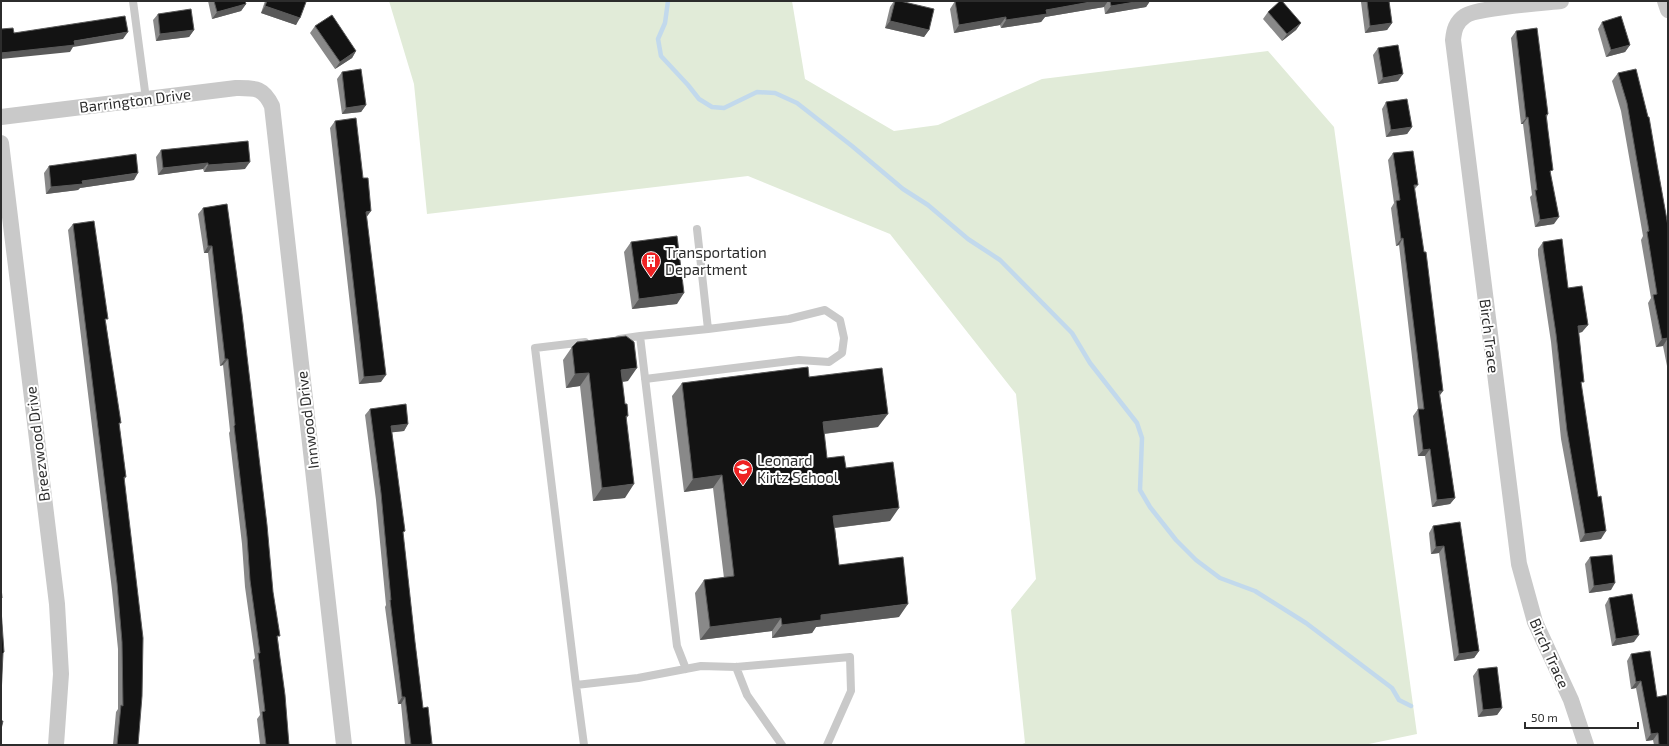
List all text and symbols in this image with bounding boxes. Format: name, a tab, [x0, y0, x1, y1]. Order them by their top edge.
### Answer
street label: Barrington Drive	[78, 84, 192, 116]
place label: Transportation Department	[665, 243, 767, 278]
building icon: Transportation Department	[640, 250, 662, 278]
street label: Birch Trace	[1477, 298, 1503, 374]
street label: Innwood Drive	[292, 370, 322, 470]
street label: Breezwood Drive	[21, 385, 53, 503]
place label: Leonard Kirtz School	[757, 451, 839, 486]
school or university icon: Leonard Kirtz School	[732, 458, 754, 486]
street label: Birch Trace	[1527, 615, 1573, 691]
scale bar	[1525, 704, 1638, 730]
text: 50 m	[1531, 710, 1558, 724]

